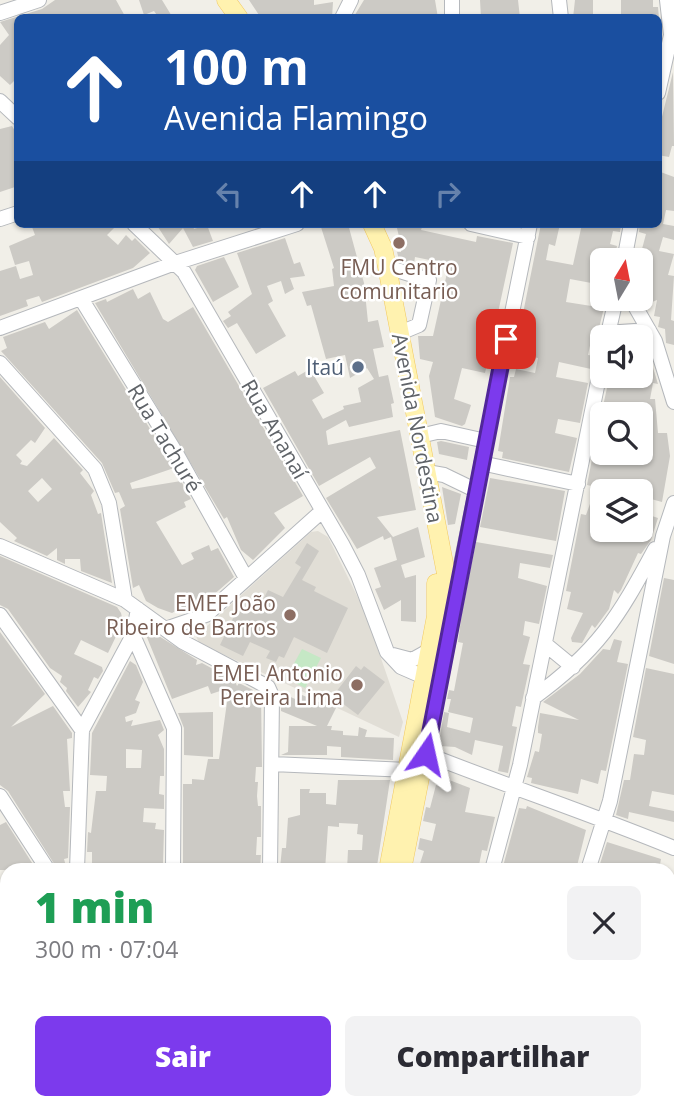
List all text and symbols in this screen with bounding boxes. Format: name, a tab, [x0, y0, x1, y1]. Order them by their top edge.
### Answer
text: 100 m	[164, 33, 309, 99]
icon: ahead	[49, 42, 140, 133]
text: Avenida Flamingo	[164, 96, 428, 139]
icon: left	[210, 175, 248, 213]
icon: ahead	[283, 175, 321, 213]
icon: ahead	[356, 175, 394, 213]
icon: right	[429, 175, 467, 213]
marker: FMU Centro comunitario	[391, 235, 407, 251]
north arrow	[590, 248, 653, 312]
map controls	[590, 248, 653, 542]
place label: FMU Centro comunitario	[340, 253, 458, 305]
pin	[476, 309, 536, 369]
icon: arrive	[487, 320, 525, 358]
button: sound	[590, 325, 653, 388]
street label: Avenida Nordestina	[386, 331, 450, 525]
place label: Itaú	[306, 353, 344, 381]
marker: Itaú	[350, 359, 366, 375]
street label: Rua Ananaí	[235, 374, 315, 485]
street label: Rua Tachuré	[121, 378, 209, 498]
button: search	[590, 402, 653, 465]
button: layers	[590, 479, 653, 542]
place label: EMEF João Ribeiro de Barros	[106, 589, 276, 641]
marker: EMEF João Ribeiro de Barros	[282, 607, 298, 623]
place label: EMEI Antonio Pereira Lima	[212, 659, 343, 711]
marker: EMEI Antonio Pereira Lima	[349, 677, 365, 693]
position arrow	[389, 717, 463, 791]
text: 1 min	[35, 878, 154, 935]
button: close	[567, 886, 641, 960]
text: 300 m · 07:04	[35, 933, 178, 965]
button: Sair	[35, 1016, 331, 1096]
button: Compartilhar	[345, 1016, 641, 1096]

